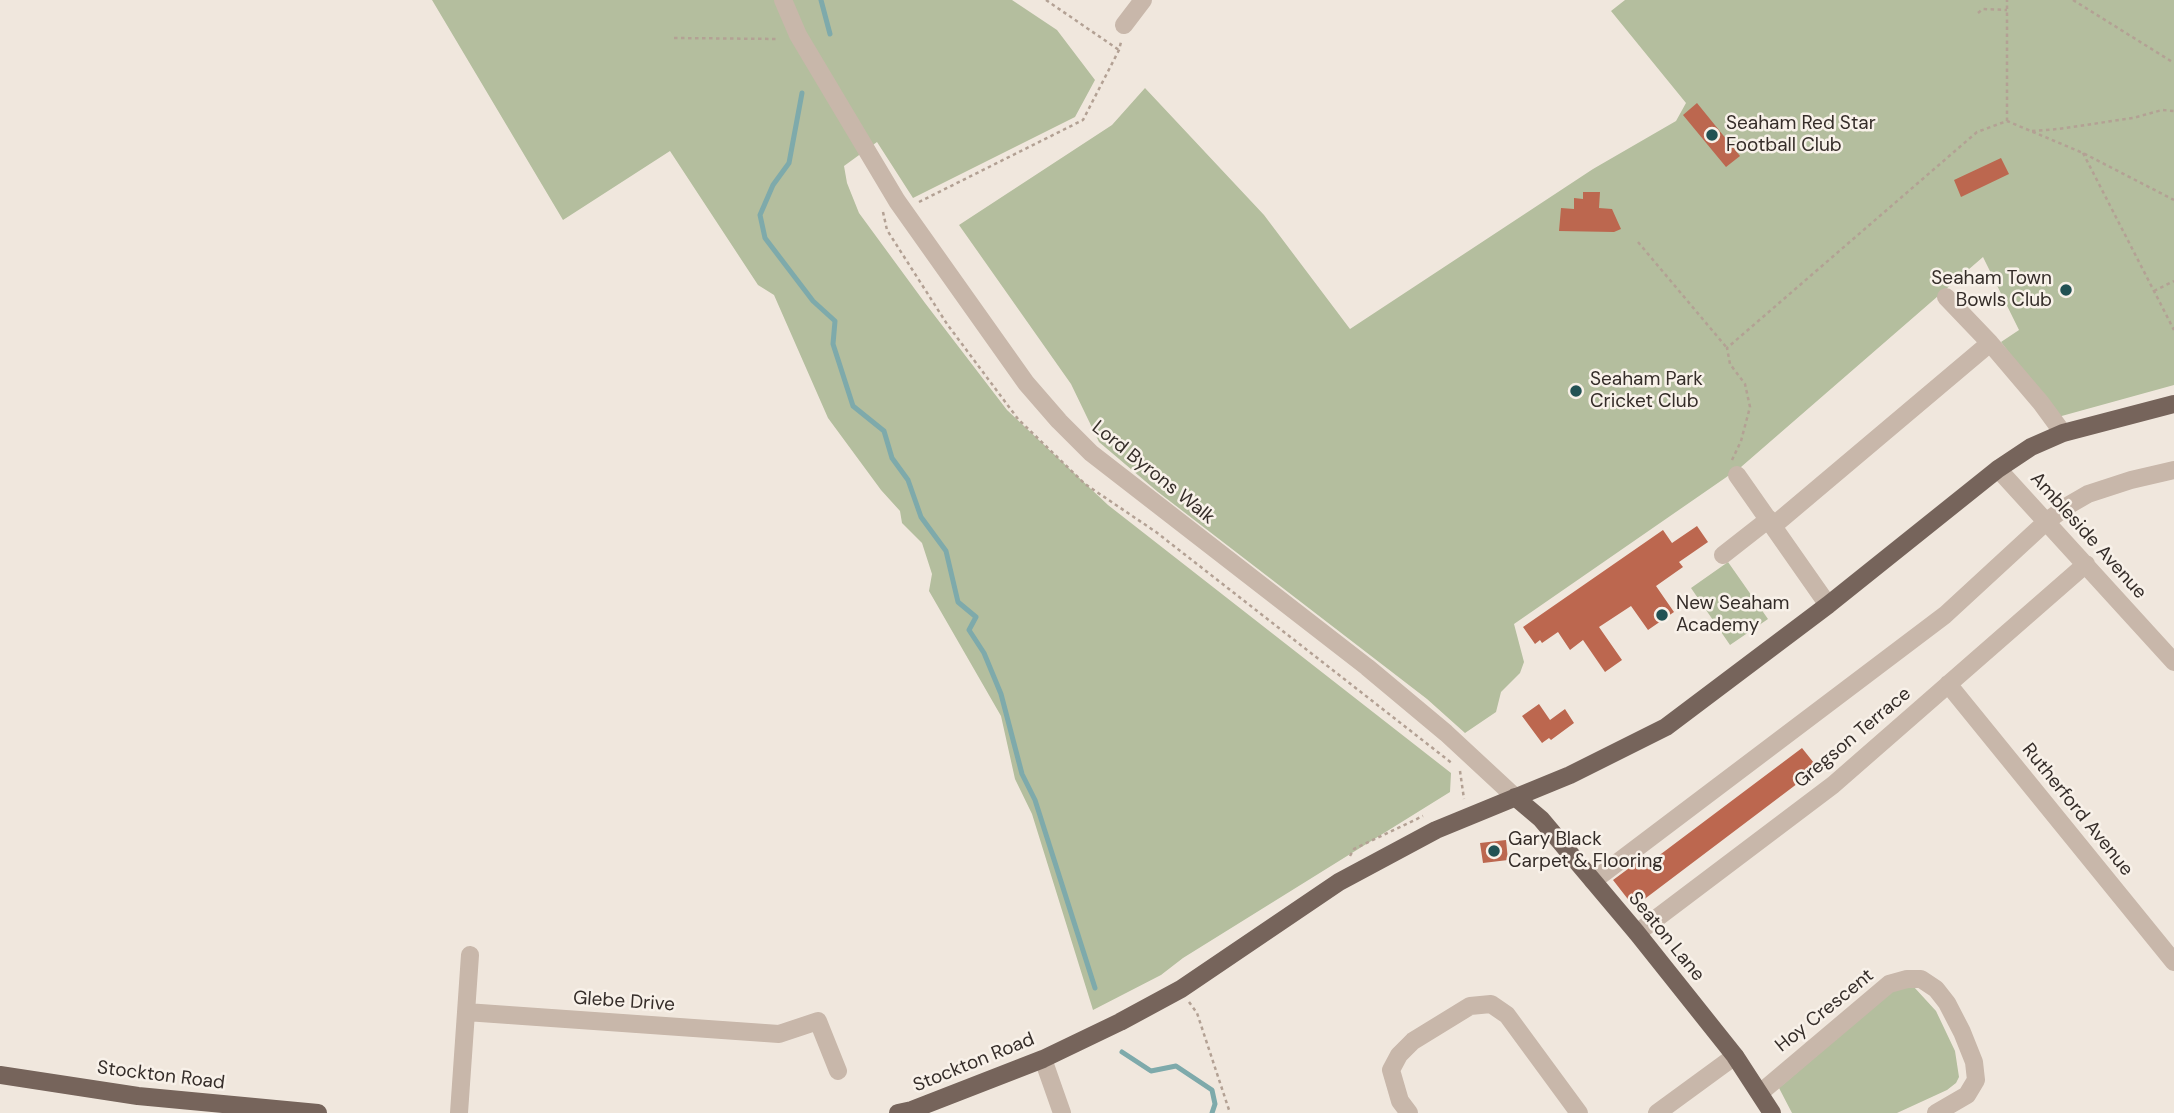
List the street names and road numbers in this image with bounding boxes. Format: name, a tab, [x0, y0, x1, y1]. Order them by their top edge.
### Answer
street label: Lord Byrons Walk	[1087, 416, 1219, 530]
street label: Ambleside Avenue	[2025, 468, 2151, 604]
street label: Gregson Terrace	[1790, 683, 1916, 793]
street label: Rutherford Avenue	[2017, 739, 2137, 881]
street label: Seaton Lane	[1623, 888, 1709, 986]
street label: Hoy Crescent	[1771, 964, 1879, 1058]
street label: Glebe Drive	[572, 987, 676, 1017]
street label: Stockton Road	[910, 1028, 1038, 1098]
street label: Stockton Road	[96, 1057, 226, 1095]

